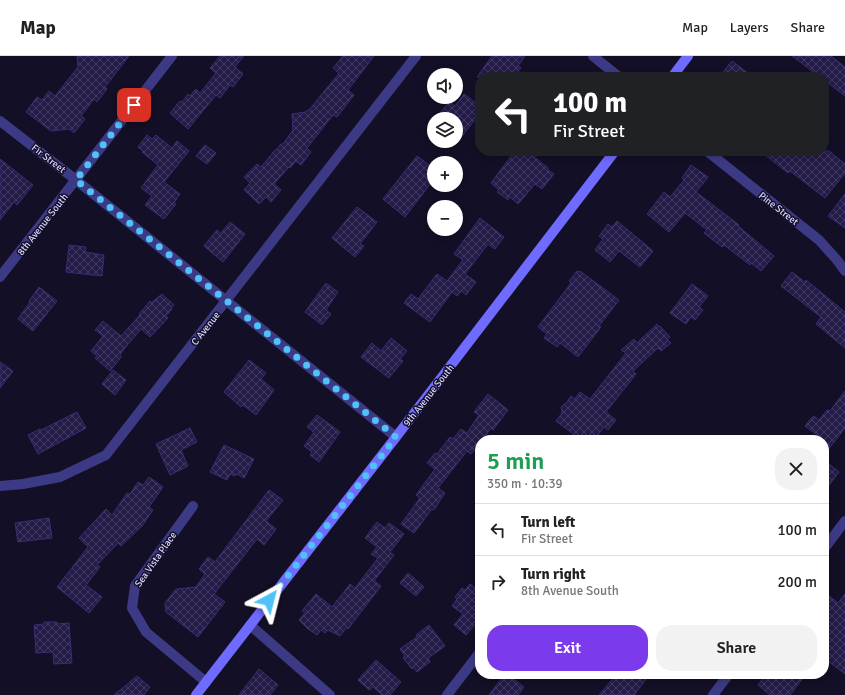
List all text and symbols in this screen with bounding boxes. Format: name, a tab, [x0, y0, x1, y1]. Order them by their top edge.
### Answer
text: Map	[20, 16, 56, 40]
text: Map	[682, 19, 708, 36]
text: Layers	[730, 19, 769, 36]
text: Share	[791, 19, 825, 36]
map controls	[427, 68, 463, 236]
button: sound	[427, 68, 463, 104]
text: 100 m	[553, 86, 627, 120]
pin	[117, 88, 151, 122]
icon: left	[487, 88, 539, 140]
icon: arrive	[123, 94, 145, 116]
button: layers	[427, 112, 463, 148]
text: Fir Street	[553, 120, 625, 142]
street label: Fir Street	[29, 142, 68, 176]
button: +	[427, 156, 463, 192]
street label: Pine Street	[756, 190, 801, 228]
street label: 8th Avenue South	[15, 191, 71, 258]
button: −	[427, 200, 463, 236]
street label: C Avenue	[189, 309, 223, 348]
street label: 9th Avenue South	[401, 362, 457, 429]
text: 5 min	[487, 446, 544, 476]
button: close	[775, 448, 817, 490]
text: 350 m · 10:39	[487, 476, 563, 492]
text: Turn left	[521, 513, 575, 531]
icon: left	[487, 519, 509, 541]
text: 100 m	[777, 521, 817, 539]
street label: Sea Vista Place	[132, 530, 179, 590]
text: Fir Street	[521, 531, 573, 547]
text: Turn right	[521, 565, 586, 583]
icon: right	[487, 571, 509, 593]
text: 200 m	[777, 573, 817, 591]
position arrow	[248, 579, 290, 621]
text: 8th Avenue South	[521, 583, 619, 599]
button: Exit	[487, 625, 648, 671]
button: Share	[656, 625, 817, 671]

